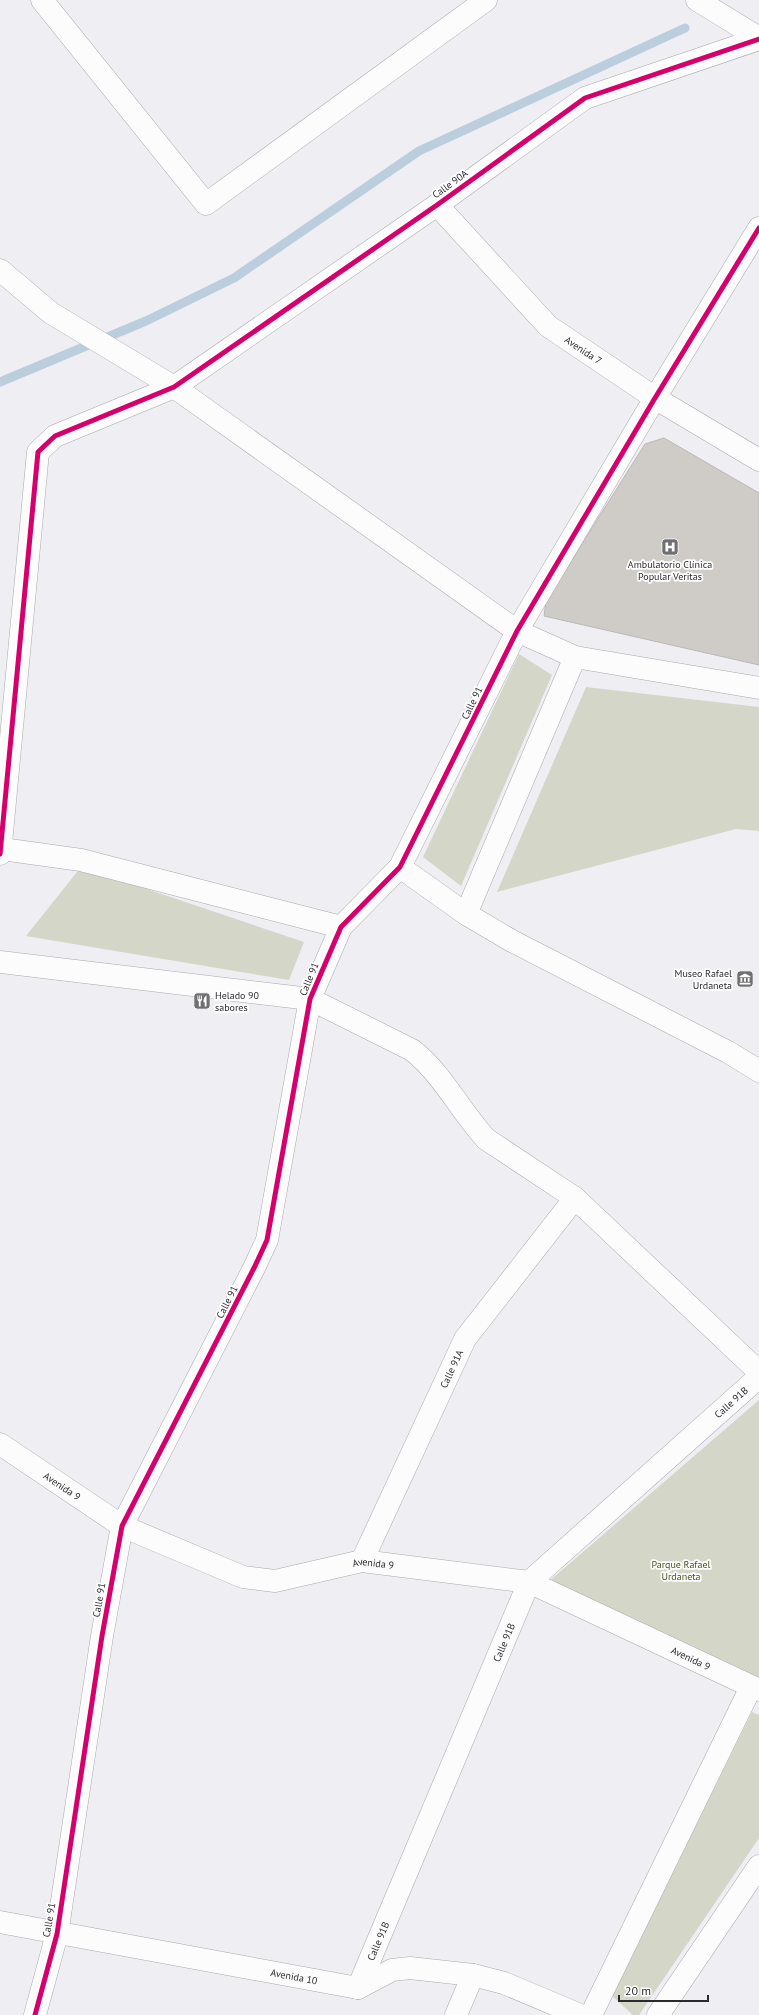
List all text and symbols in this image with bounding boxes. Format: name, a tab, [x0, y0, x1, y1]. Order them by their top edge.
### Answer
street label: Calle 90A	[430, 167, 470, 201]
street label: Avenida 7	[562, 333, 605, 367]
hospital icon: Ambulatorio Clínica Popular Veritas	[660, 537, 680, 557]
place label: Ambulatorio Clínica Popular Veritas	[628, 558, 712, 583]
street label: Calle 91	[458, 684, 486, 722]
street label: Calle 91	[296, 960, 322, 998]
place label: Museo Rafael Urdaneta	[675, 967, 732, 992]
museum icon: Museo Rafael Urdaneta	[735, 969, 755, 989]
place label: Helado 90 sabores	[215, 989, 260, 1014]
restaurant icon: Helado 90 sabores	[192, 991, 212, 1011]
street label: Calle 91	[213, 1283, 241, 1321]
street label: Calle 91A	[437, 1347, 466, 1390]
street label: Calle 91B	[711, 1383, 751, 1420]
street label: Avenida 9	[41, 1469, 83, 1503]
street label: Avenida 9	[351, 1555, 395, 1571]
park label: Parque Rafael Urdaneta	[651, 1558, 711, 1583]
street label: Calle 91	[90, 1582, 108, 1618]
street label: Calle 91B	[490, 1621, 518, 1664]
street label: Avenida 9	[669, 1643, 713, 1673]
street label: Calle 91	[40, 1902, 58, 1938]
street label: Calle 91B	[364, 1919, 392, 1962]
street label: Avenida 10	[270, 1966, 319, 1987]
scale bar	[619, 1977, 708, 2003]
text: 20 m	[625, 1983, 651, 1998]

